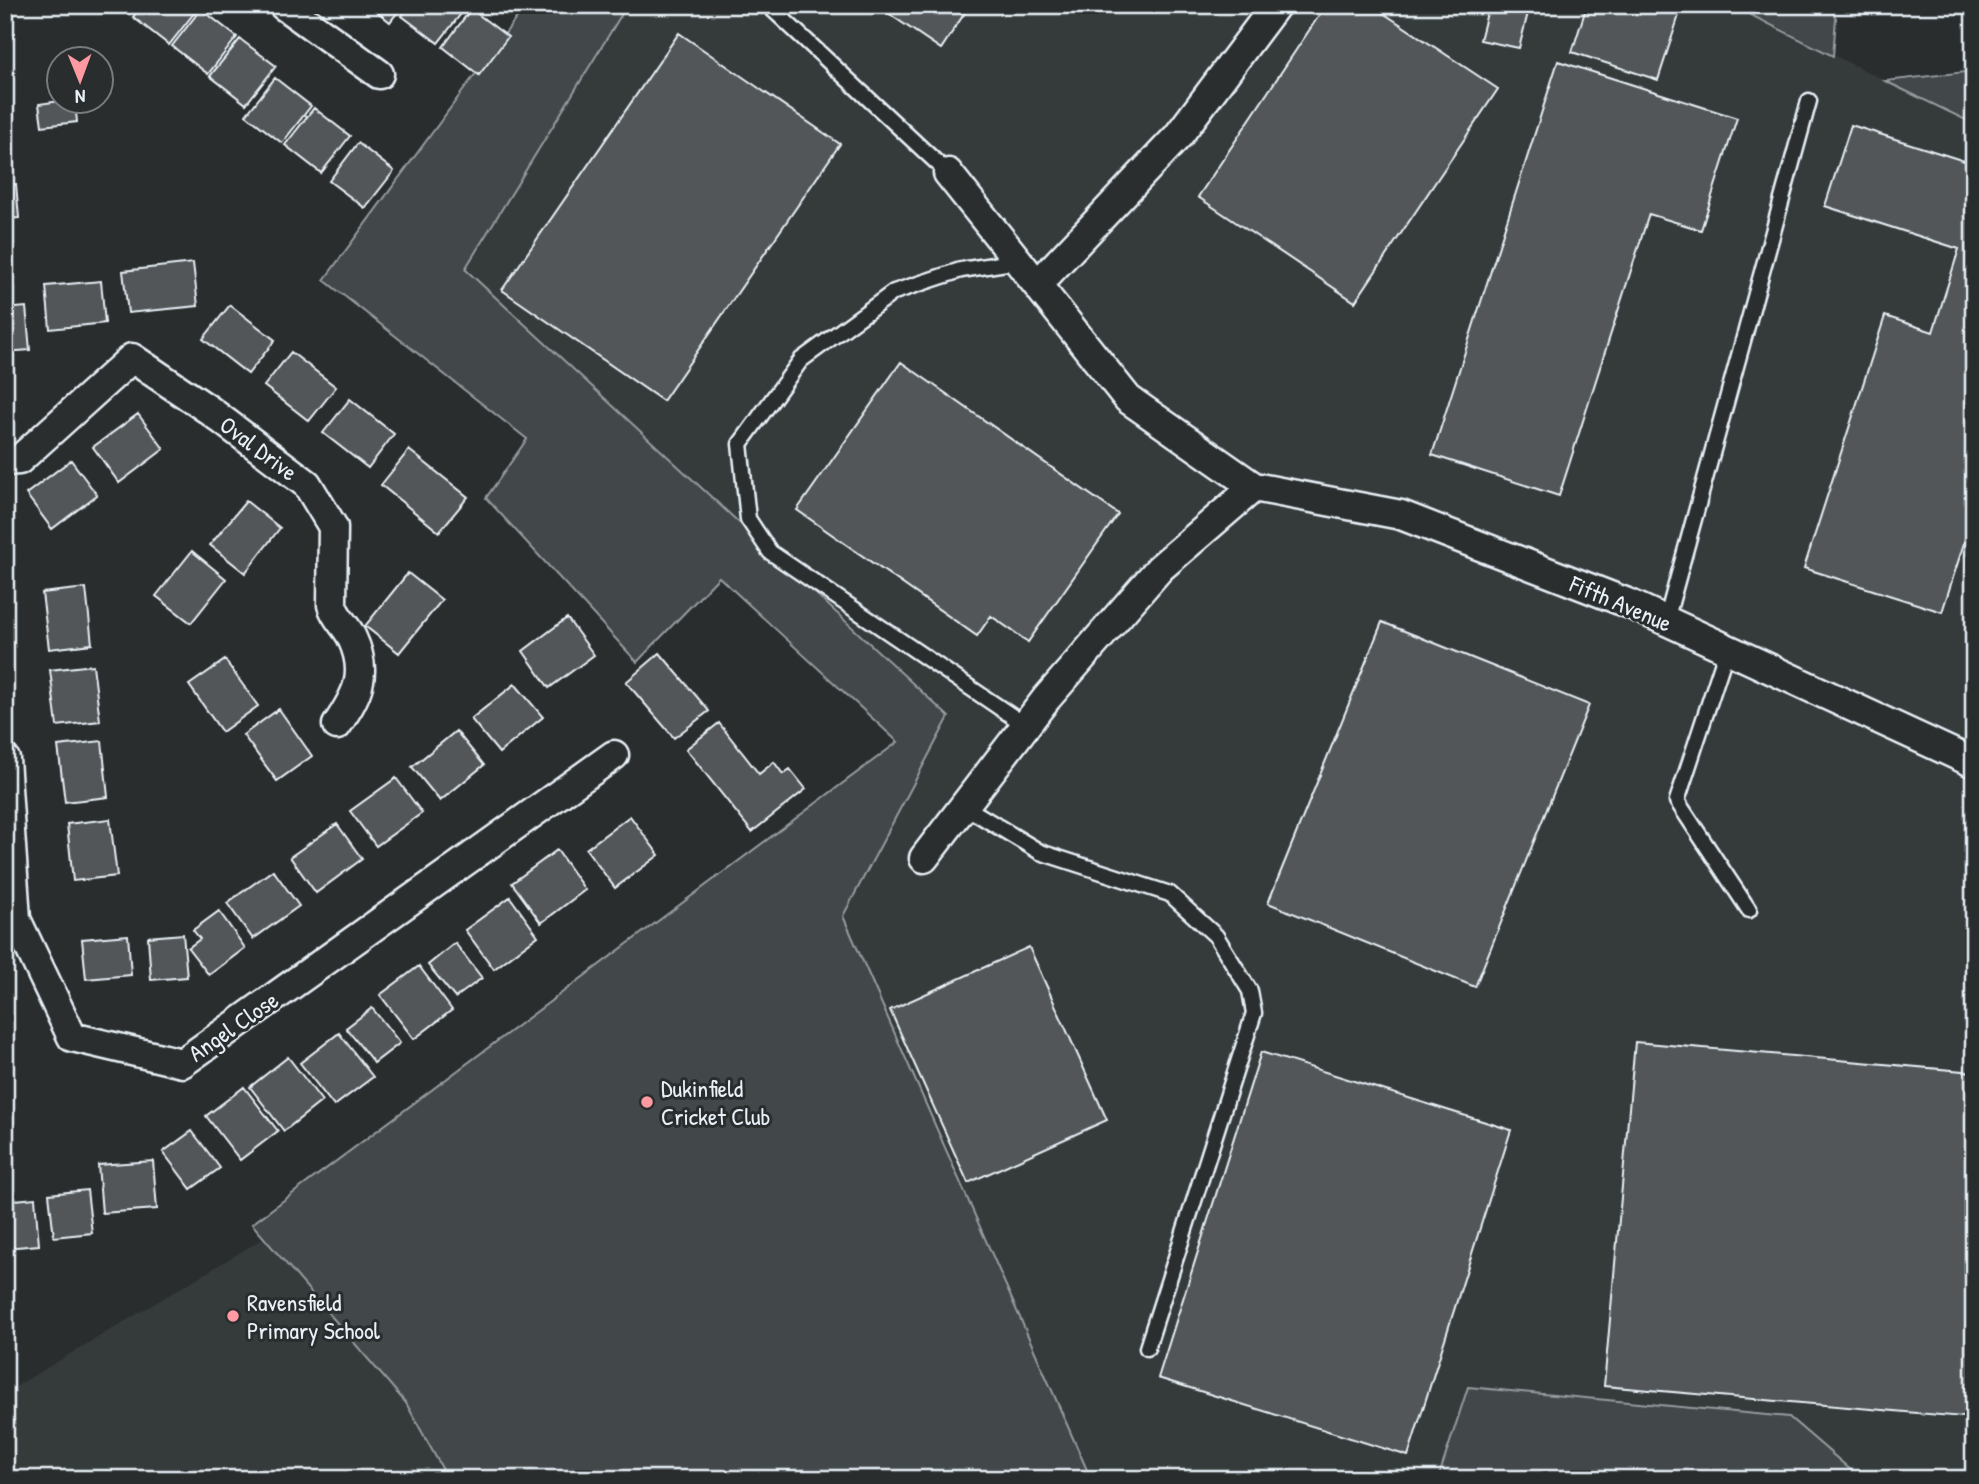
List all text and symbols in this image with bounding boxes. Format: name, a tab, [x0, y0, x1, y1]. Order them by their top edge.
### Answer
north arrow	[46, 46, 116, 116]
text: N	[75, 84, 86, 110]
street label: Oval Drive	[214, 408, 305, 488]
street label: Fifth Avenue	[1564, 567, 1677, 639]
street label: Angel Close	[182, 983, 285, 1069]
place label: Dukinfield Cricket Club	[661, 1072, 770, 1132]
marker: Dukinfield Cricket Club	[639, 1094, 655, 1110]
place label: Ravensfield Primary School	[247, 1286, 381, 1346]
marker: Ravensfield Primary School	[225, 1308, 241, 1324]

